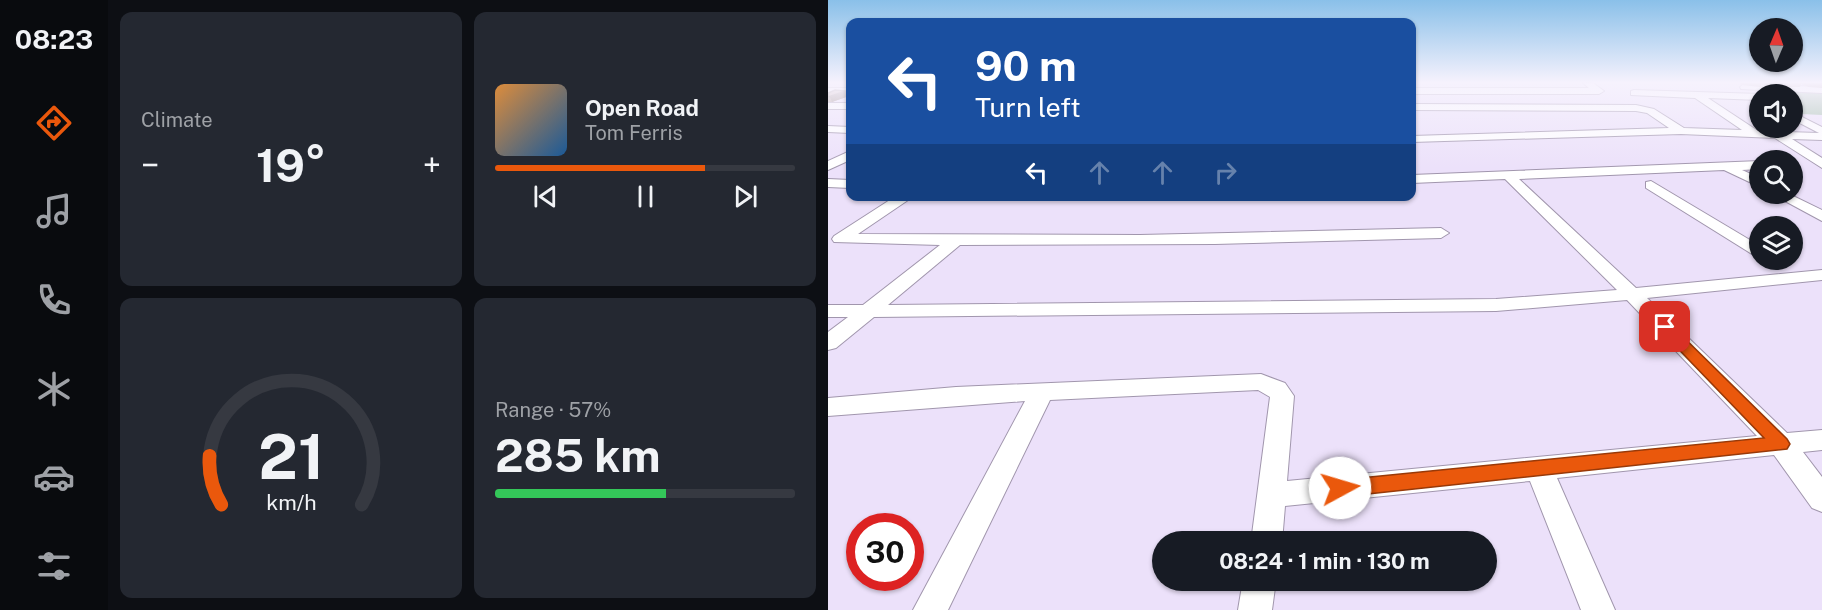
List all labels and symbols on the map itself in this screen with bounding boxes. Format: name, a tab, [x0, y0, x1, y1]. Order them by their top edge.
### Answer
north arrow	[1749, 18, 1803, 72]
pin	[1639, 301, 1690, 352]
position arrow	[1308, 456, 1372, 520]
speed limit sign: 30	[846, 513, 924, 591]

